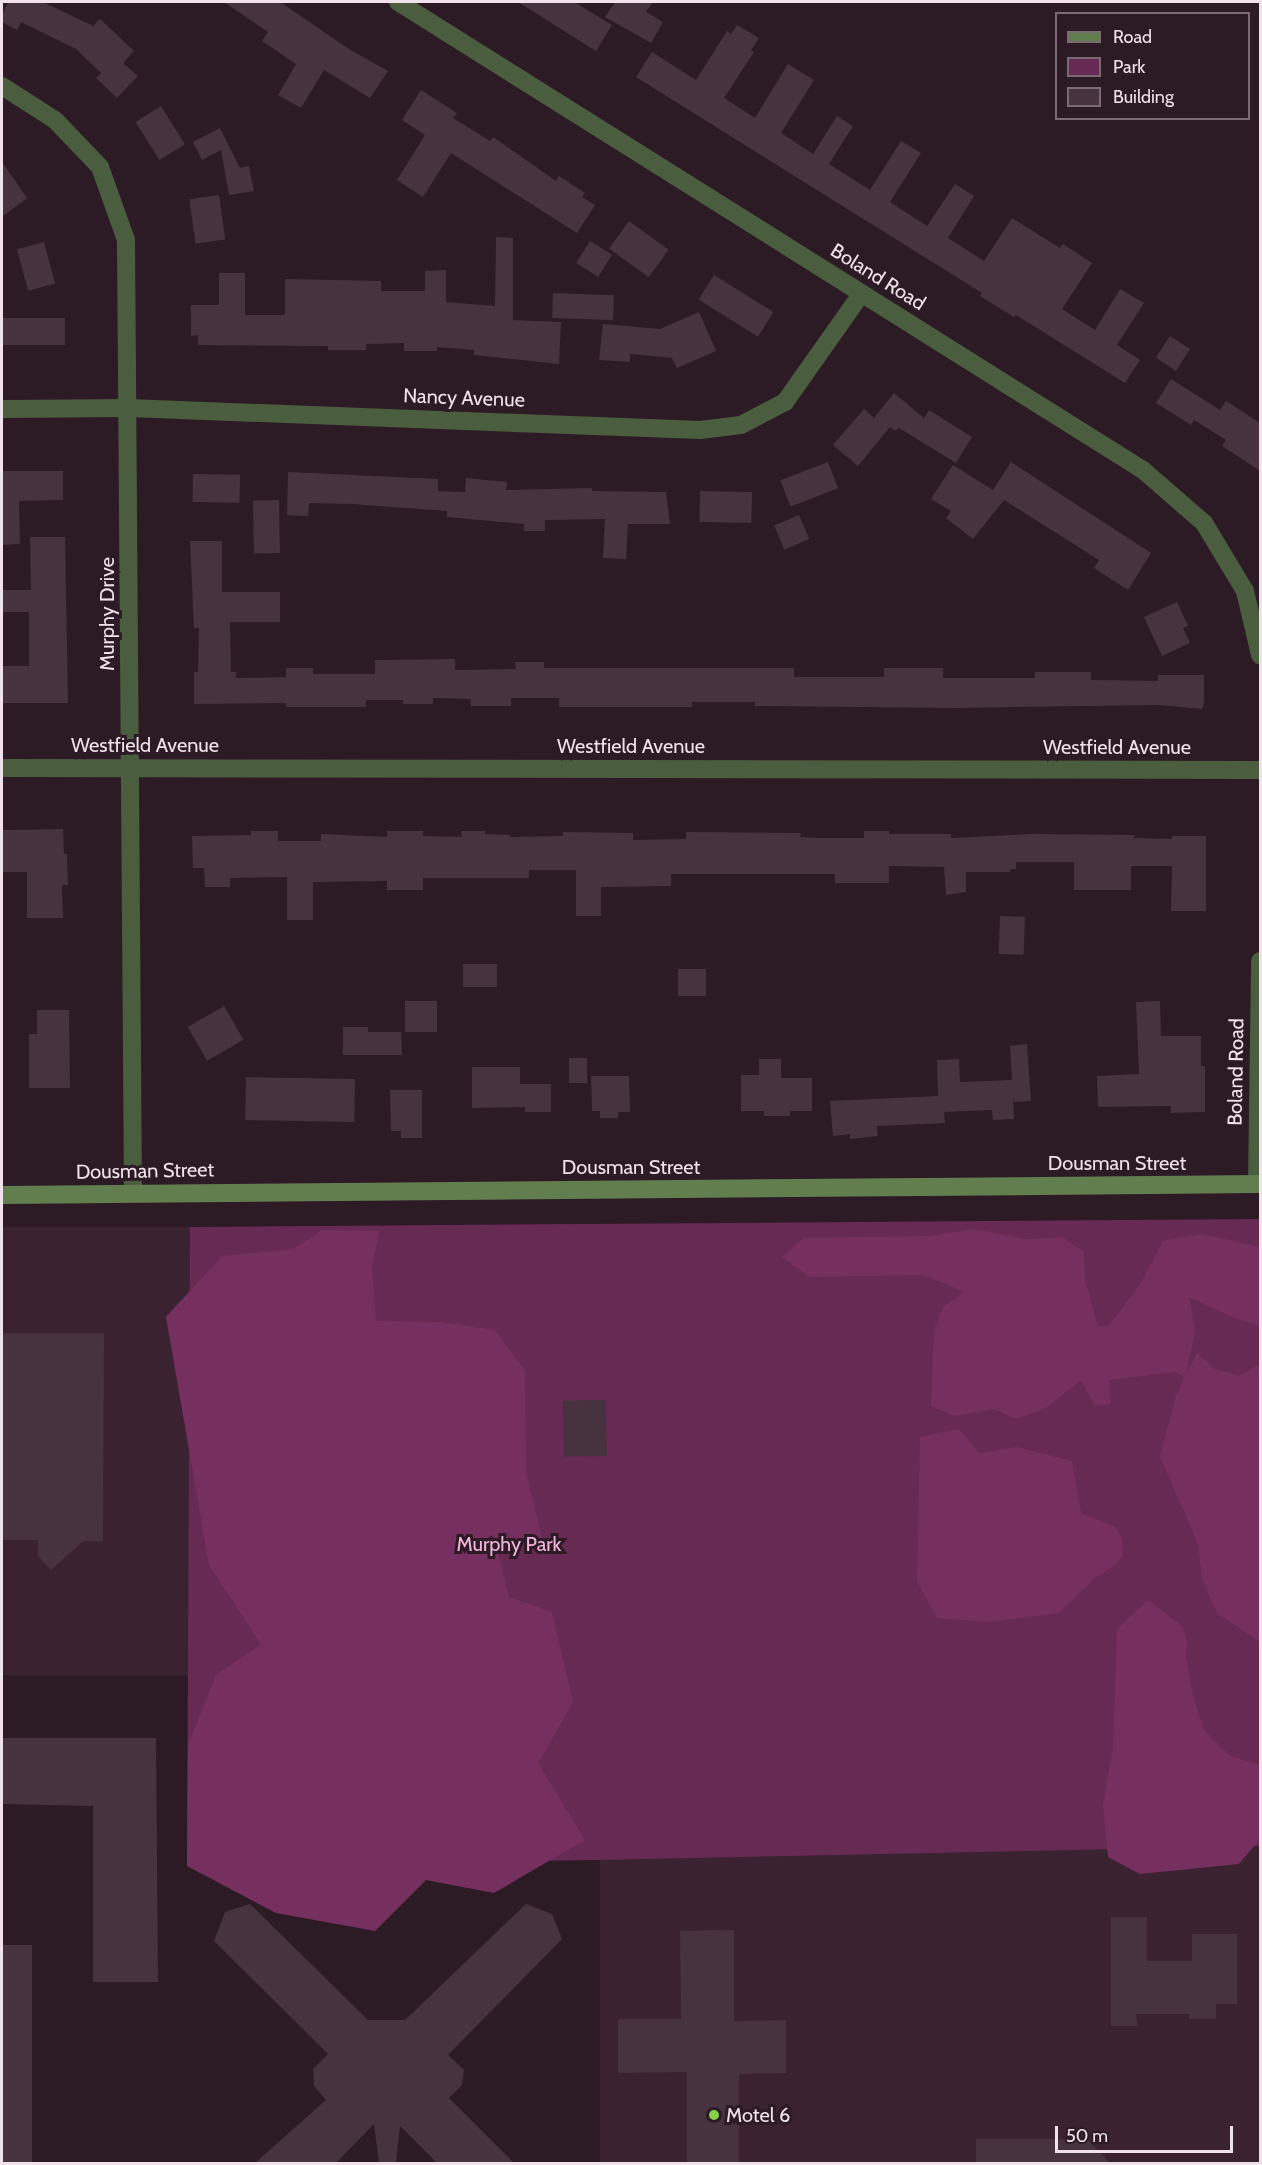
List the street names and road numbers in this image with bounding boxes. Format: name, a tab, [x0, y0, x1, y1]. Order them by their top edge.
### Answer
street label: Boland Road	[826, 238, 930, 316]
street label: Nancy Avenue	[403, 384, 525, 412]
street label: Murphy Drive	[95, 557, 119, 671]
street label: Westfield Avenue	[71, 733, 219, 757]
street label: Westfield Avenue	[557, 734, 705, 758]
street label: Westfield Avenue	[1043, 735, 1191, 759]
street label: Boland Road	[1223, 1018, 1249, 1126]
street label: Dousman Street	[1048, 1151, 1186, 1175]
street label: Dousman Street	[562, 1155, 700, 1179]
street label: Dousman Street	[76, 1158, 214, 1184]

